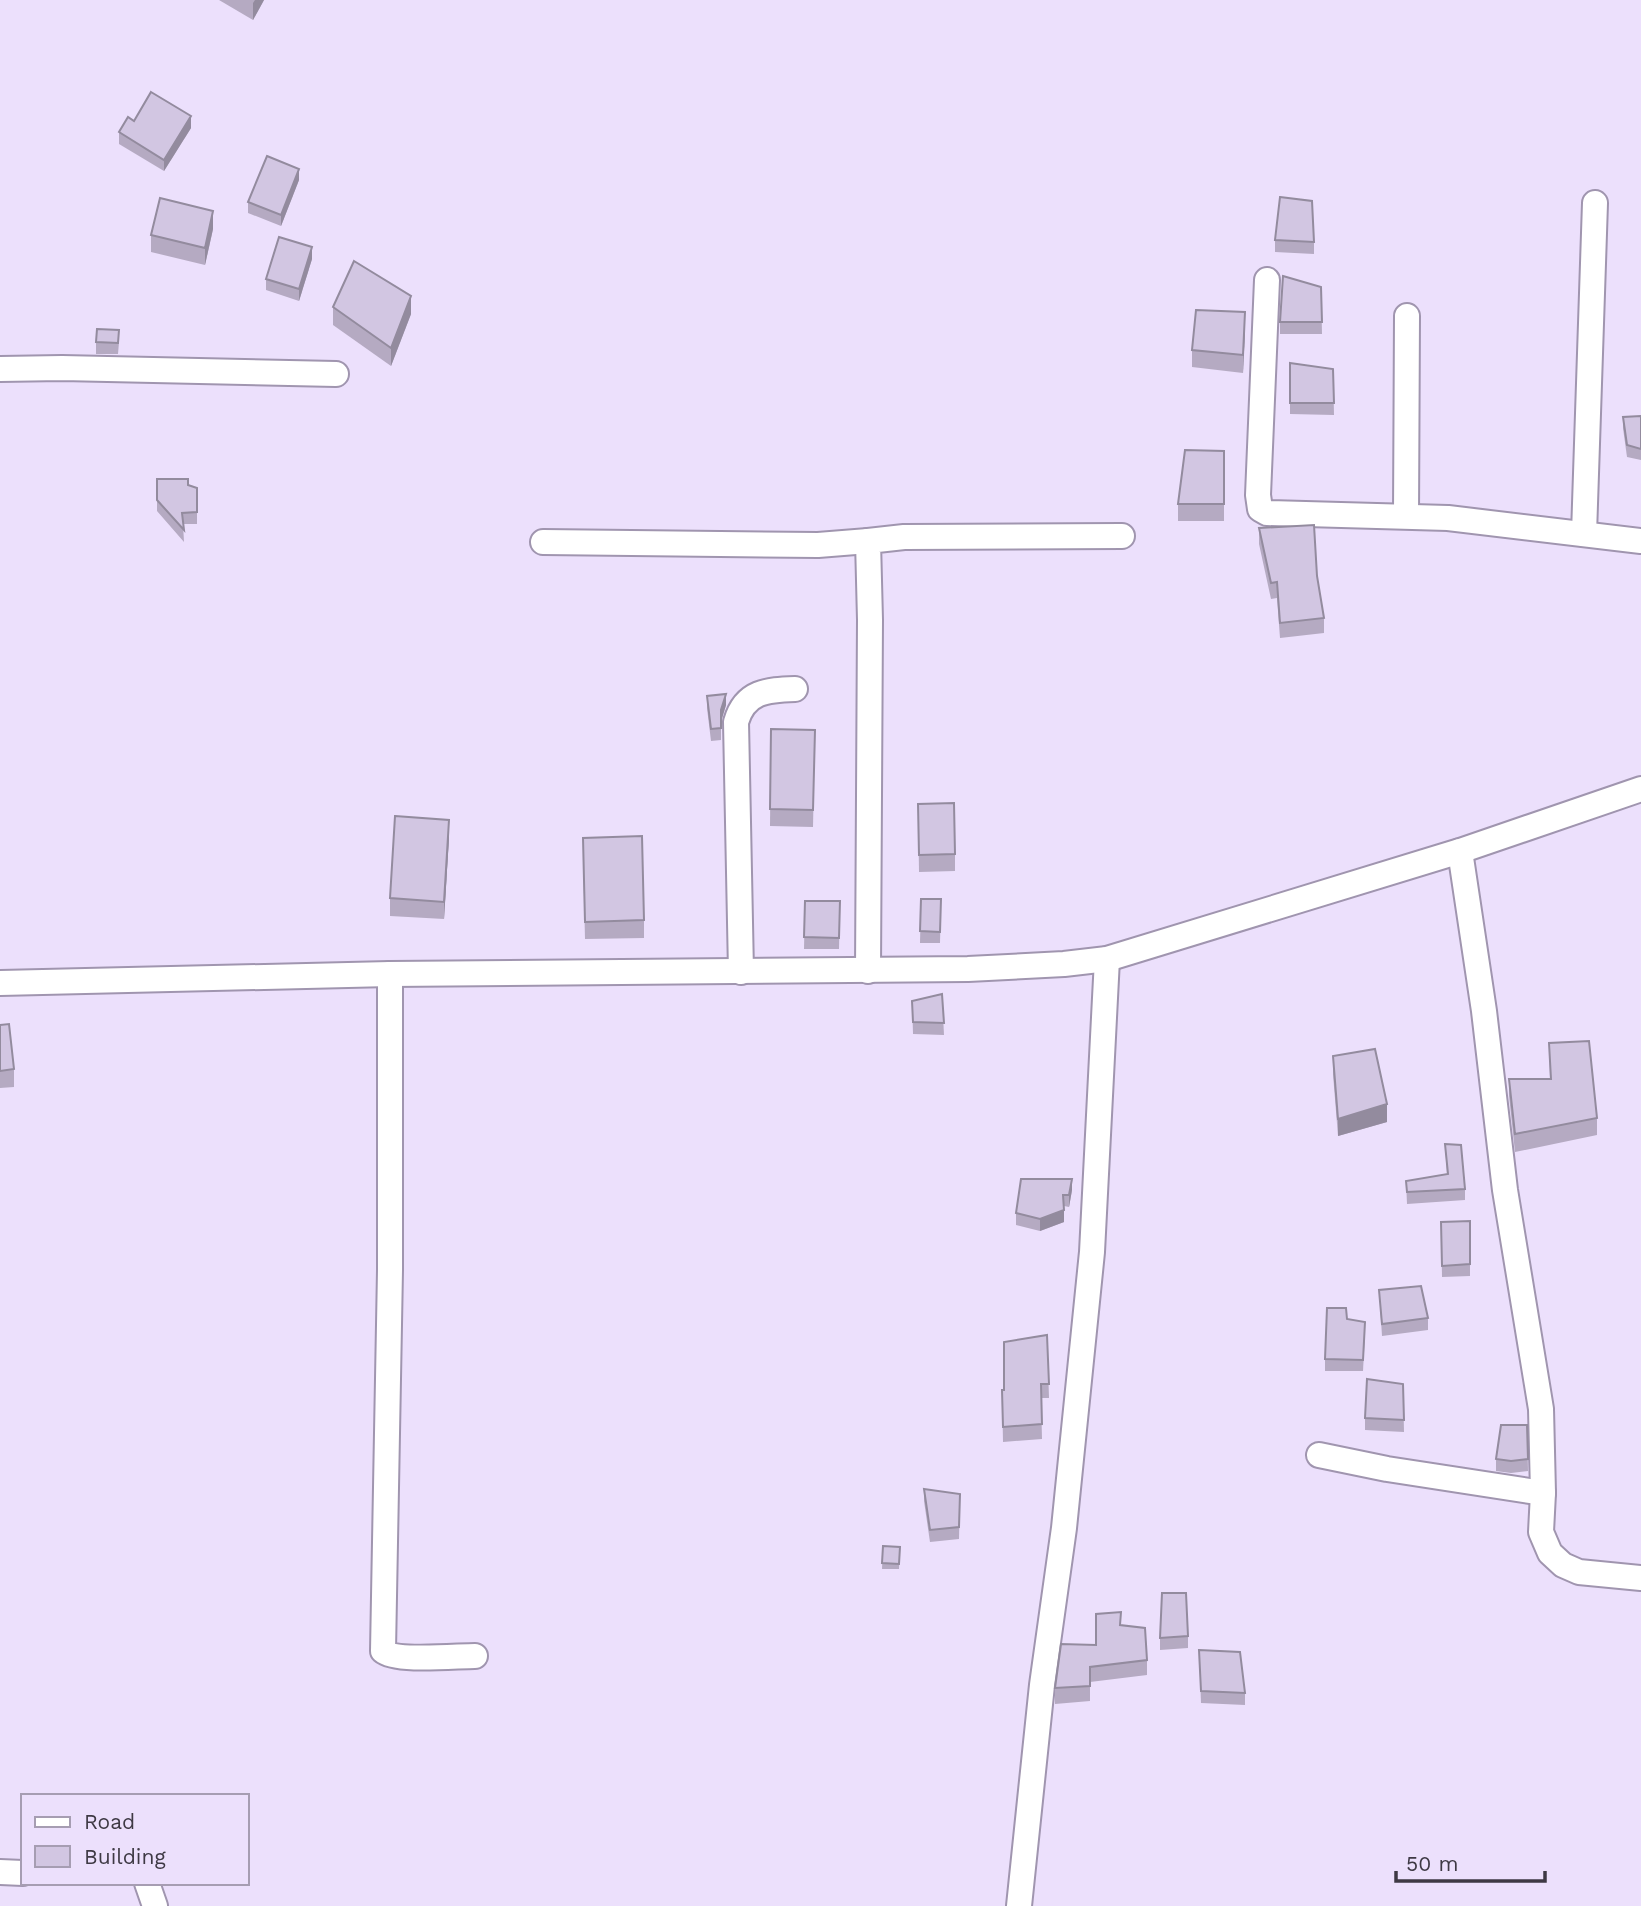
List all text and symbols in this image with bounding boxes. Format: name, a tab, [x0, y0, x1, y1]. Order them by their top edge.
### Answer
legend	[21, 1794, 248, 1885]
text: Road	[84, 1809, 135, 1834]
scale bar	[1396, 1840, 1545, 1884]
text: Building	[84, 1844, 166, 1869]
text: 50 m	[1406, 1851, 1458, 1876]

